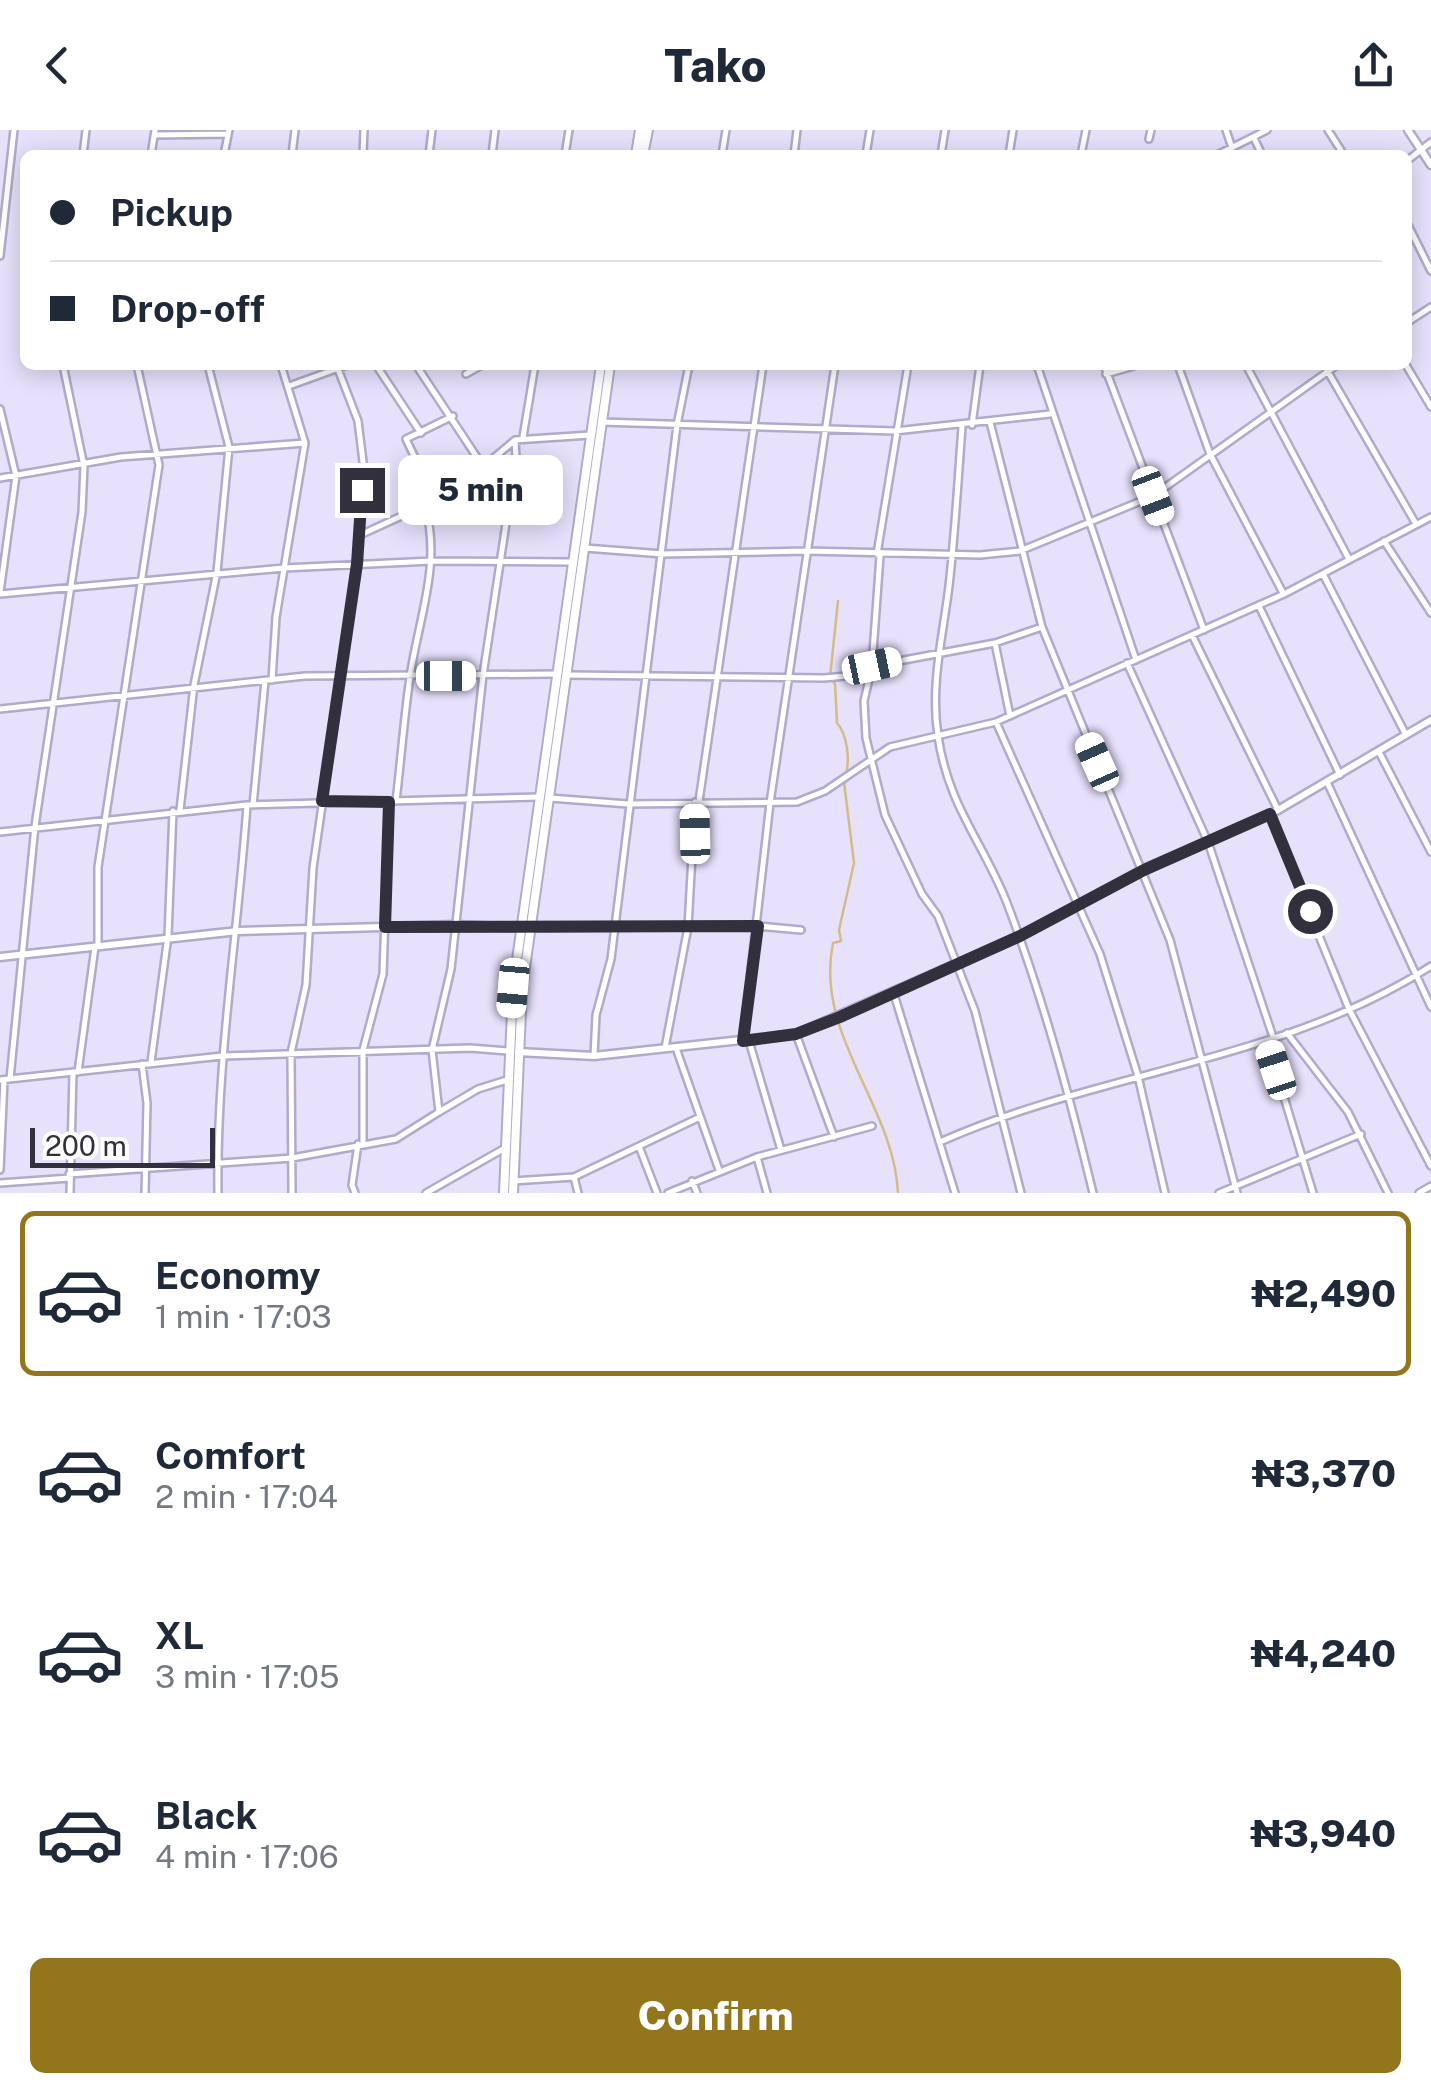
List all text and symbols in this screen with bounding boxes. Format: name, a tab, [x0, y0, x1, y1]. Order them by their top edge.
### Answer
icon: back	[30, 38, 85, 93]
icon: share	[1346, 38, 1401, 93]
text: Tako	[664, 39, 767, 92]
text: Pickup	[110, 190, 233, 235]
text: Drop-off	[110, 286, 265, 331]
callout: 5 min	[397, 455, 562, 525]
car	[1128, 463, 1178, 529]
route end	[340, 468, 385, 513]
text: 5 min	[437, 471, 524, 508]
car	[840, 645, 904, 687]
car	[416, 661, 476, 691]
car	[1071, 728, 1123, 796]
car	[679, 804, 711, 864]
route start	[1288, 889, 1333, 934]
car	[495, 957, 531, 1019]
car	[1252, 1037, 1300, 1103]
scale bar	[30, 1123, 215, 1168]
text: 200 m	[45, 1129, 127, 1162]
icon: car	[35, 1249, 125, 1339]
text: Economy	[155, 1253, 321, 1298]
text: ₦2,490	[1251, 1271, 1396, 1316]
text: 1 min · 17:03	[155, 1298, 332, 1335]
icon: car	[35, 1429, 125, 1519]
text: Comfort	[155, 1433, 306, 1478]
text: ₦3,370	[1252, 1451, 1396, 1496]
text: 2 min · 17:04	[155, 1478, 338, 1515]
icon: car	[35, 1609, 125, 1699]
text: XL	[155, 1613, 204, 1658]
text: ₦4,240	[1251, 1631, 1396, 1676]
text: 3 min · 17:05	[155, 1658, 339, 1695]
icon: car	[35, 1789, 125, 1879]
text: Black	[155, 1793, 258, 1838]
text: ₦3,940	[1250, 1811, 1396, 1856]
text: 4 min · 17:06	[155, 1838, 339, 1875]
button: Confirm	[30, 1958, 1401, 2073]

